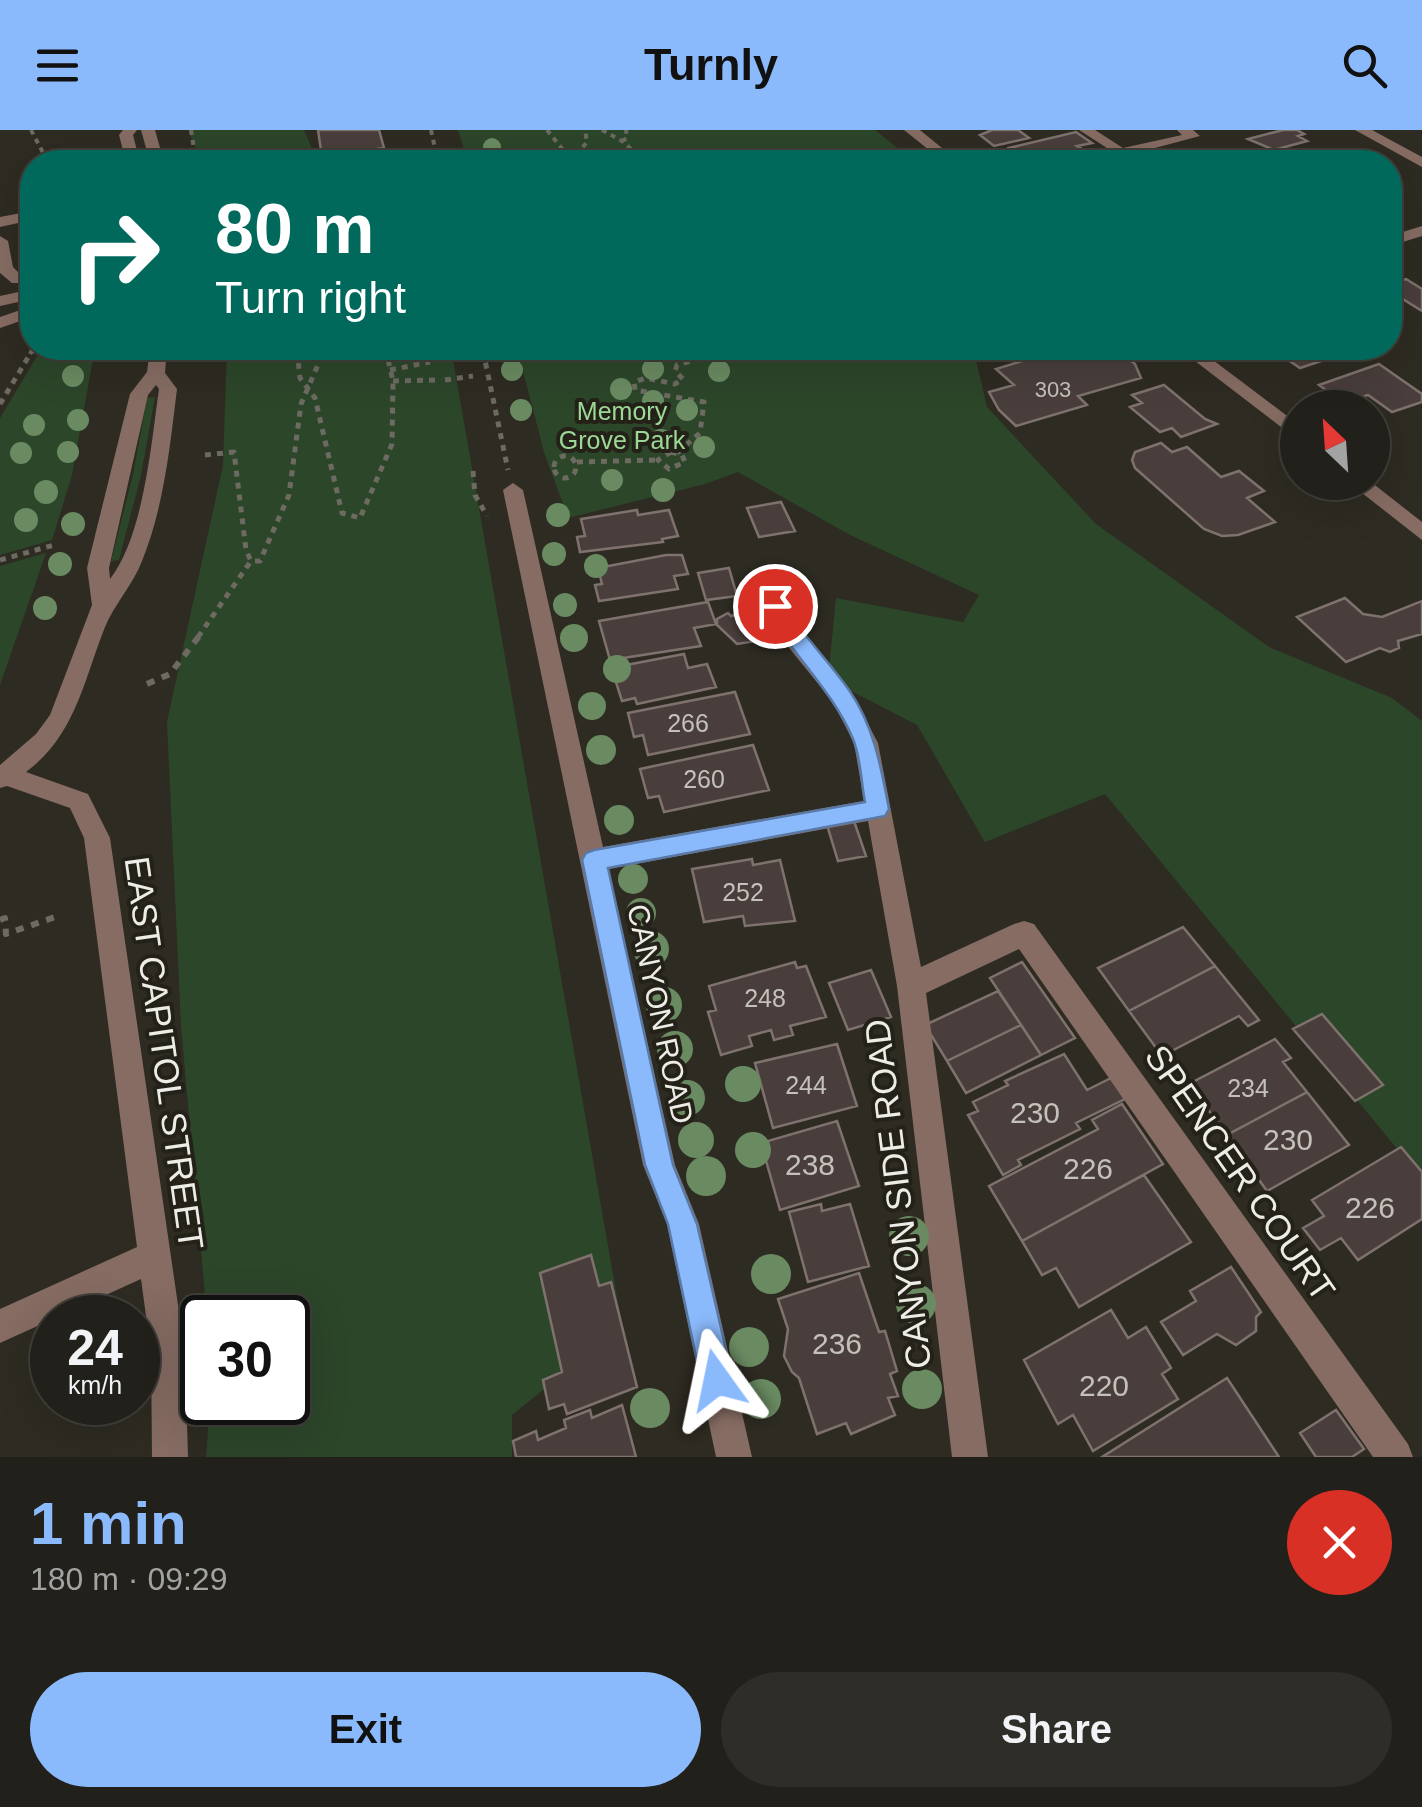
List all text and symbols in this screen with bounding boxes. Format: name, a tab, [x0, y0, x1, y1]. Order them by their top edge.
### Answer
icon: menu	[30, 38, 85, 93]
icon: search	[1337, 38, 1392, 93]
text: Turnly	[644, 39, 778, 90]
icon: right	[50, 190, 180, 320]
text: 80 m	[215, 190, 375, 268]
text: Turn right	[215, 272, 406, 323]
house number: 303	[1035, 377, 1071, 402]
north arrow	[1280, 390, 1390, 500]
map controls	[1280, 390, 1390, 500]
park label: Memory Grove Park	[559, 397, 686, 454]
pin	[733, 564, 818, 649]
icon: arrive	[748, 579, 803, 634]
house number: 266	[667, 709, 709, 737]
house number: 260	[683, 765, 725, 793]
street label: EAST CAPITOL STREET	[118, 854, 211, 1252]
house number: 252	[722, 878, 764, 906]
street label: CANYON ROAD	[621, 901, 700, 1127]
house number: 248	[744, 984, 786, 1012]
street label: CANYON SIDE ROAD	[857, 1017, 938, 1371]
street label: SPENCER COURT	[1138, 1038, 1343, 1308]
house number: 244	[785, 1071, 827, 1099]
house number: 234	[1227, 1074, 1269, 1102]
house number: 230	[1010, 1096, 1060, 1129]
house number: 230	[1263, 1123, 1313, 1156]
house number: 238	[785, 1148, 835, 1181]
house number: 226	[1063, 1152, 1113, 1185]
house number: 226	[1345, 1191, 1395, 1224]
speed limit sign: 30	[180, 1295, 310, 1425]
text: 24	[67, 1320, 123, 1376]
house number: 236	[812, 1327, 862, 1360]
position arrow	[665, 1328, 769, 1432]
house number: 220	[1079, 1369, 1129, 1402]
text: km/h	[68, 1371, 122, 1399]
text: 1 min	[30, 1490, 187, 1557]
button: close	[1287, 1490, 1392, 1595]
text: 180 m · 09:29	[30, 1561, 227, 1597]
button: Exit	[30, 1672, 701, 1787]
button: Share	[721, 1672, 1392, 1787]

